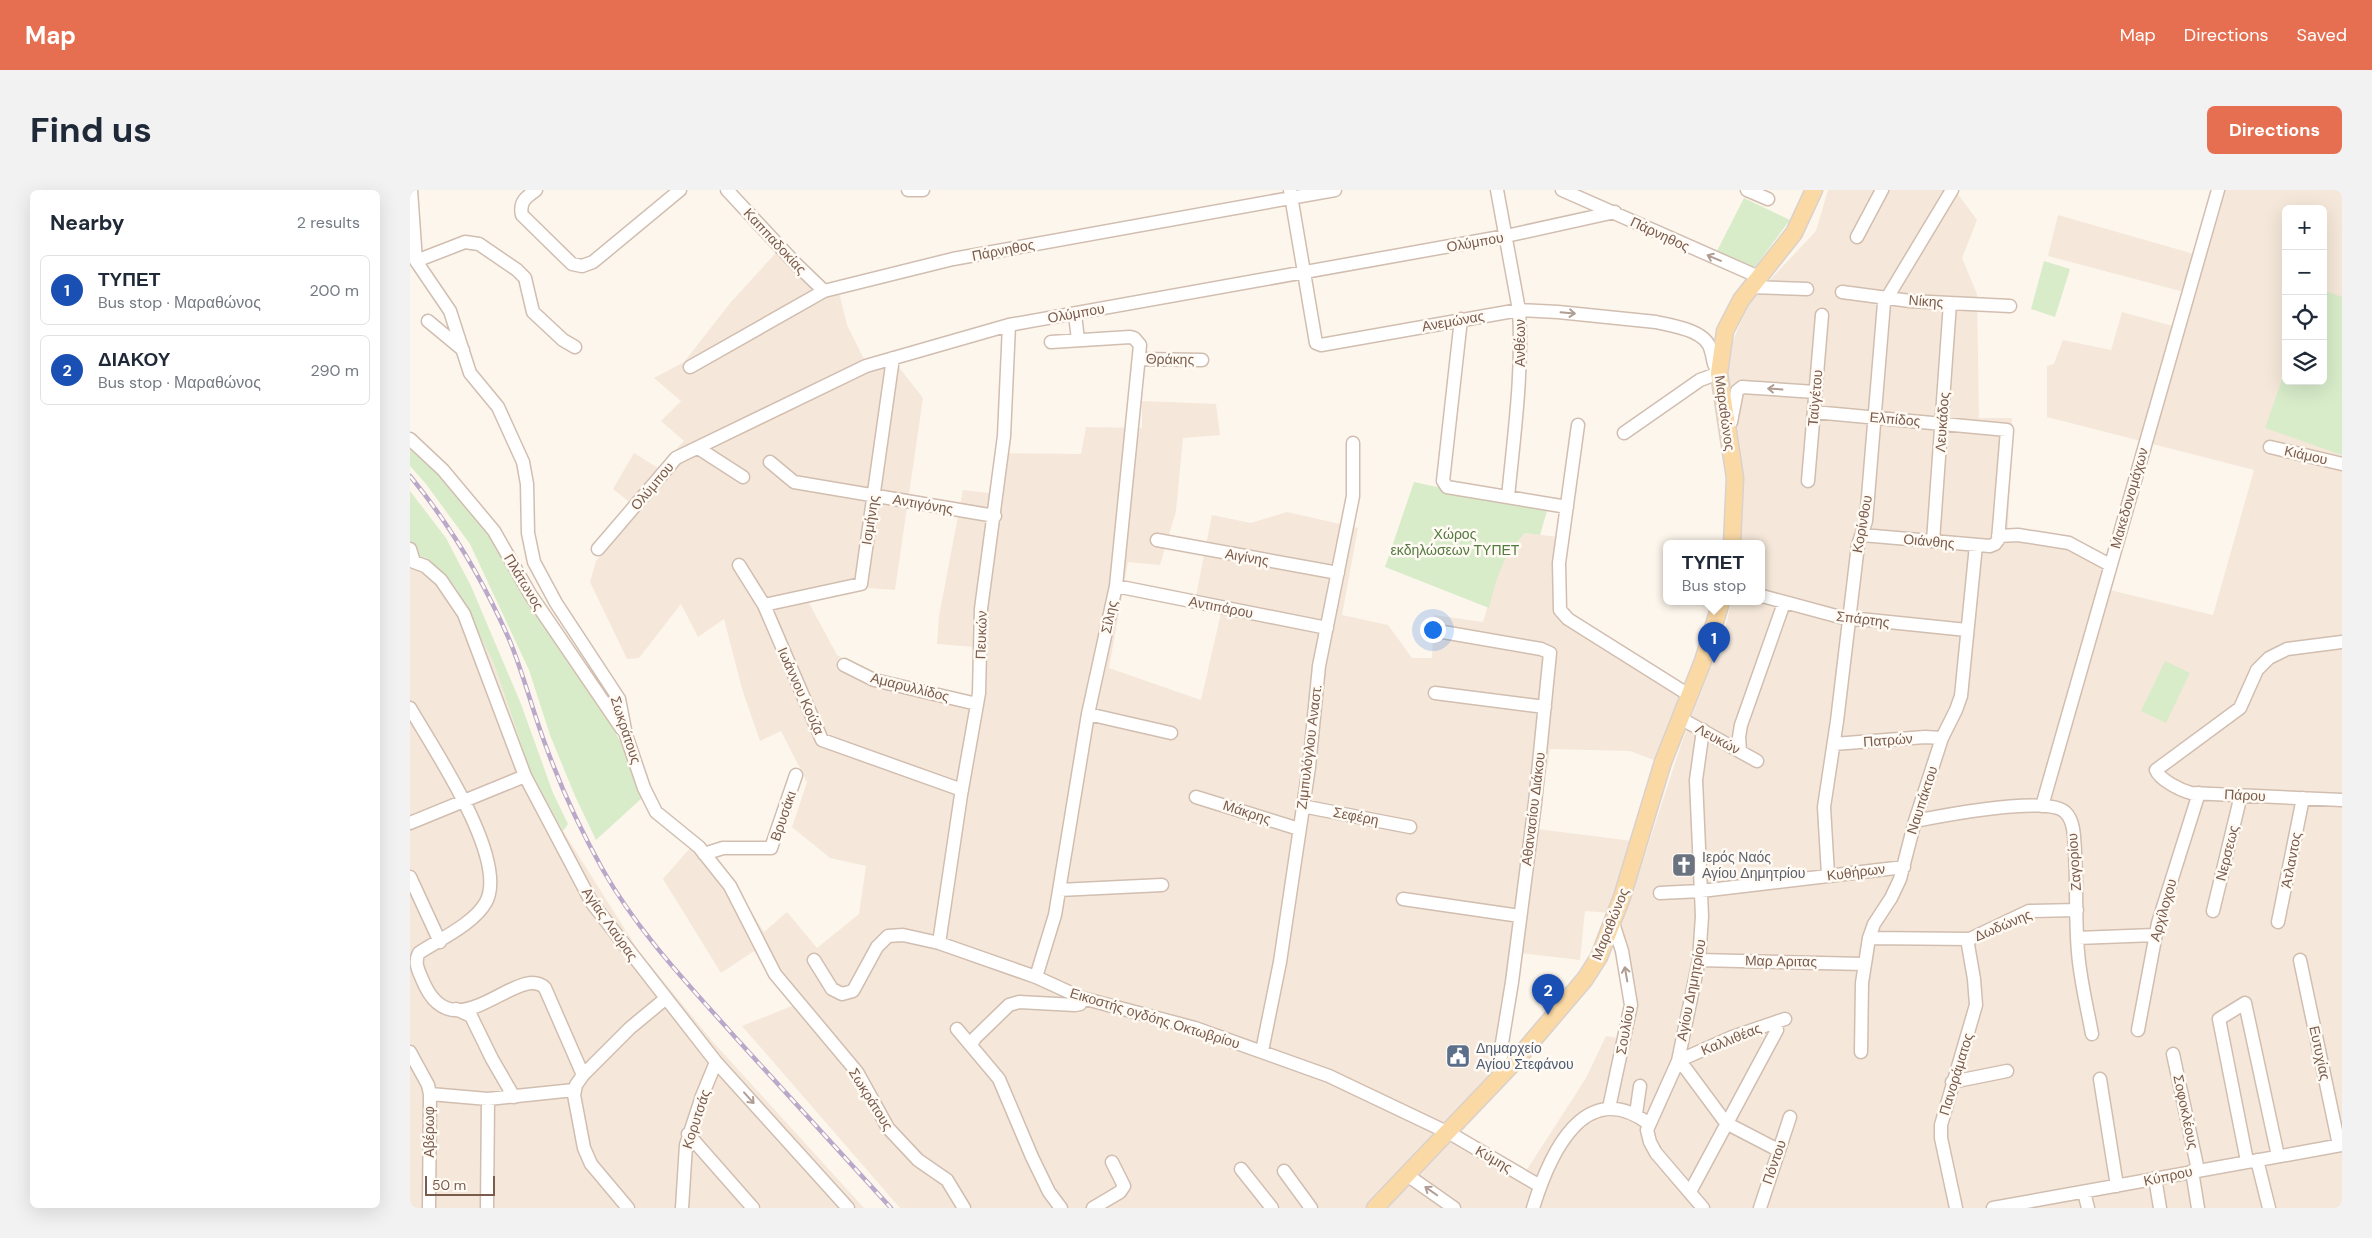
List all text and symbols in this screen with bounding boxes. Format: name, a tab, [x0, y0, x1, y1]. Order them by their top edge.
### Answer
text: Map	[25, 20, 76, 51]
text: Map	[2120, 23, 2156, 47]
text: Directions	[2184, 23, 2269, 47]
text: Saved	[2297, 23, 2347, 47]
button: Directions	[2207, 106, 2342, 154]
text: Find us	[30, 107, 152, 153]
street label: Καππαδοκίας	[740, 204, 810, 278]
map controls	[2282, 205, 2327, 385]
button: +	[2282, 205, 2327, 250]
text: Nearby	[50, 209, 124, 237]
text: 2 results	[297, 212, 360, 233]
street label: Πάρνηθος	[1628, 212, 1693, 256]
street label: Ολύμπου	[1445, 228, 1505, 256]
street label: Πάρνηθος	[970, 235, 1036, 265]
button: −	[2282, 250, 2327, 295]
one-way arrow	[1707, 253, 1722, 262]
text: ΤΥΠΕΤ	[98, 267, 160, 292]
text: 1	[64, 280, 70, 301]
text: 200 m	[310, 280, 359, 301]
street label: Νίκης	[1908, 291, 1944, 311]
text: Bus stop · Μαραθώνος	[98, 292, 261, 313]
button: locate	[2282, 295, 2327, 340]
street label: Ολύμπου	[1046, 299, 1106, 327]
street label: Ανεμώνας	[1420, 307, 1486, 335]
one-way arrow	[1560, 308, 1576, 317]
street label: Ανθέων	[1511, 319, 1529, 367]
button: layers	[2282, 340, 2327, 385]
text: ΔΙΑΚΟΥ	[98, 347, 170, 372]
street label: Θράκης	[1146, 350, 1195, 368]
text: 2	[62, 360, 72, 381]
text: 290 m	[310, 360, 359, 381]
street label: Ταϋγέτου	[1804, 369, 1826, 427]
text: Bus stop · Μαραθώνος	[98, 372, 261, 393]
street label: Μαραθώνος	[1711, 374, 1739, 452]
one-way arrow	[1767, 384, 1783, 394]
street label: Λευκάδος	[1931, 391, 1953, 453]
street label: Ελπίδος	[1869, 408, 1921, 430]
street label: Κιάμου	[2283, 441, 2329, 469]
street label: Μακεδονομάχων	[2106, 445, 2152, 551]
street label: Ολύμπου	[627, 458, 677, 514]
street label: Αντιγόνης	[891, 490, 955, 518]
street label: Ισμήνης	[857, 494, 883, 546]
street label: Κορίνθου	[1848, 494, 1876, 554]
park label: Χώρος εκδηλώσεων ΤΥΠΕΤ	[1391, 525, 1520, 559]
street label: Οιάνθης	[1903, 530, 1956, 552]
popup	[1663, 540, 1765, 605]
street label: Αιγίνης	[1224, 544, 1271, 570]
street label: Πλάτωνος	[500, 550, 548, 614]
text: ΤΥΠΕΤ	[1682, 550, 1744, 575]
text: Bus stop	[1682, 575, 1746, 596]
street label: Αντιπάρου	[1187, 592, 1255, 622]
street label: Σίλης	[1097, 599, 1121, 635]
street label: Σπάρτης	[1835, 607, 1891, 631]
street label: Πευκών	[971, 610, 991, 660]
your location	[1420, 617, 1446, 643]
pin: 1	[1698, 622, 1730, 663]
street label: Ιωάννου Κούζα	[774, 644, 828, 738]
street label: Αμαρυλλίδος	[869, 669, 951, 706]
street label: Ζιμπυλόγλου Αναστ.	[1292, 684, 1326, 810]
street label: Σωκράτους	[607, 694, 645, 766]
street label: Λευκών	[1693, 719, 1743, 759]
street label: Πατρών	[1863, 729, 1913, 751]
street label: Αθανασίου Διάκου	[1517, 751, 1549, 867]
street label: Ναυπάκτου	[1903, 764, 1941, 836]
street label: Πάρου	[2224, 785, 2266, 805]
street label: Βρυσάκι	[766, 789, 800, 843]
street label: Μάκρης	[1221, 796, 1273, 828]
street label: Σεφέρη	[1332, 803, 1380, 829]
street label: Νερσεως	[2211, 823, 2243, 883]
street label: Άτλαντος	[2277, 830, 2305, 890]
street label: Ζαγορίου	[2063, 832, 2085, 892]
place label: Ιερός Ναός Αγίου Δημητρίου	[1702, 848, 1805, 882]
church icon: Ιερός Ναός Αγίου Δημητρίου	[1671, 852, 1697, 878]
street label: Κυθήρων	[1826, 860, 1886, 884]
street label: Αρχίλοχου	[2145, 877, 2181, 943]
street label: Αγίας Λαύρας	[578, 884, 642, 964]
street label: Μαραθώνος	[1587, 885, 1633, 963]
street label: Δωδώνης	[1972, 905, 2035, 945]
street label: Αγίου Δημητρίου	[1672, 938, 1710, 1042]
street label: Μαρ Αριτας	[1745, 951, 1817, 971]
one-way arrow	[1620, 967, 1630, 983]
pin: 2	[1532, 974, 1564, 1015]
street label: Εικοστής ογδόης Οκτωβρίου	[1068, 984, 1242, 1052]
street label: Σουλίου	[1612, 1004, 1638, 1056]
street label: Καλλιθέας	[1698, 1019, 1764, 1059]
street label: Ευτυχίας	[2305, 1024, 2335, 1082]
street label: Πανοράματος	[1935, 1030, 1977, 1117]
place label: Δημαρχείο Αγίου Στεφάνου	[1476, 1039, 1574, 1073]
public building icon: Δημαρχείο Αγίου Στεφάνου	[1445, 1043, 1471, 1069]
street label: Σωκράτους	[845, 1064, 897, 1134]
street label: Σοφοκλέους	[2169, 1073, 2203, 1151]
street label: Κορυτσάς	[678, 1087, 714, 1151]
one-way arrow	[743, 1092, 755, 1105]
street label: Αβέρωφ	[420, 1106, 438, 1158]
street label: Πόντου	[1758, 1137, 1790, 1187]
street label: Κύμης	[1472, 1141, 1516, 1177]
street label: Κύπρου	[2142, 1162, 2194, 1190]
scale bar	[425, 1173, 495, 1196]
text: 50 m	[432, 1176, 466, 1194]
one-way arrow	[1424, 1186, 1438, 1196]

